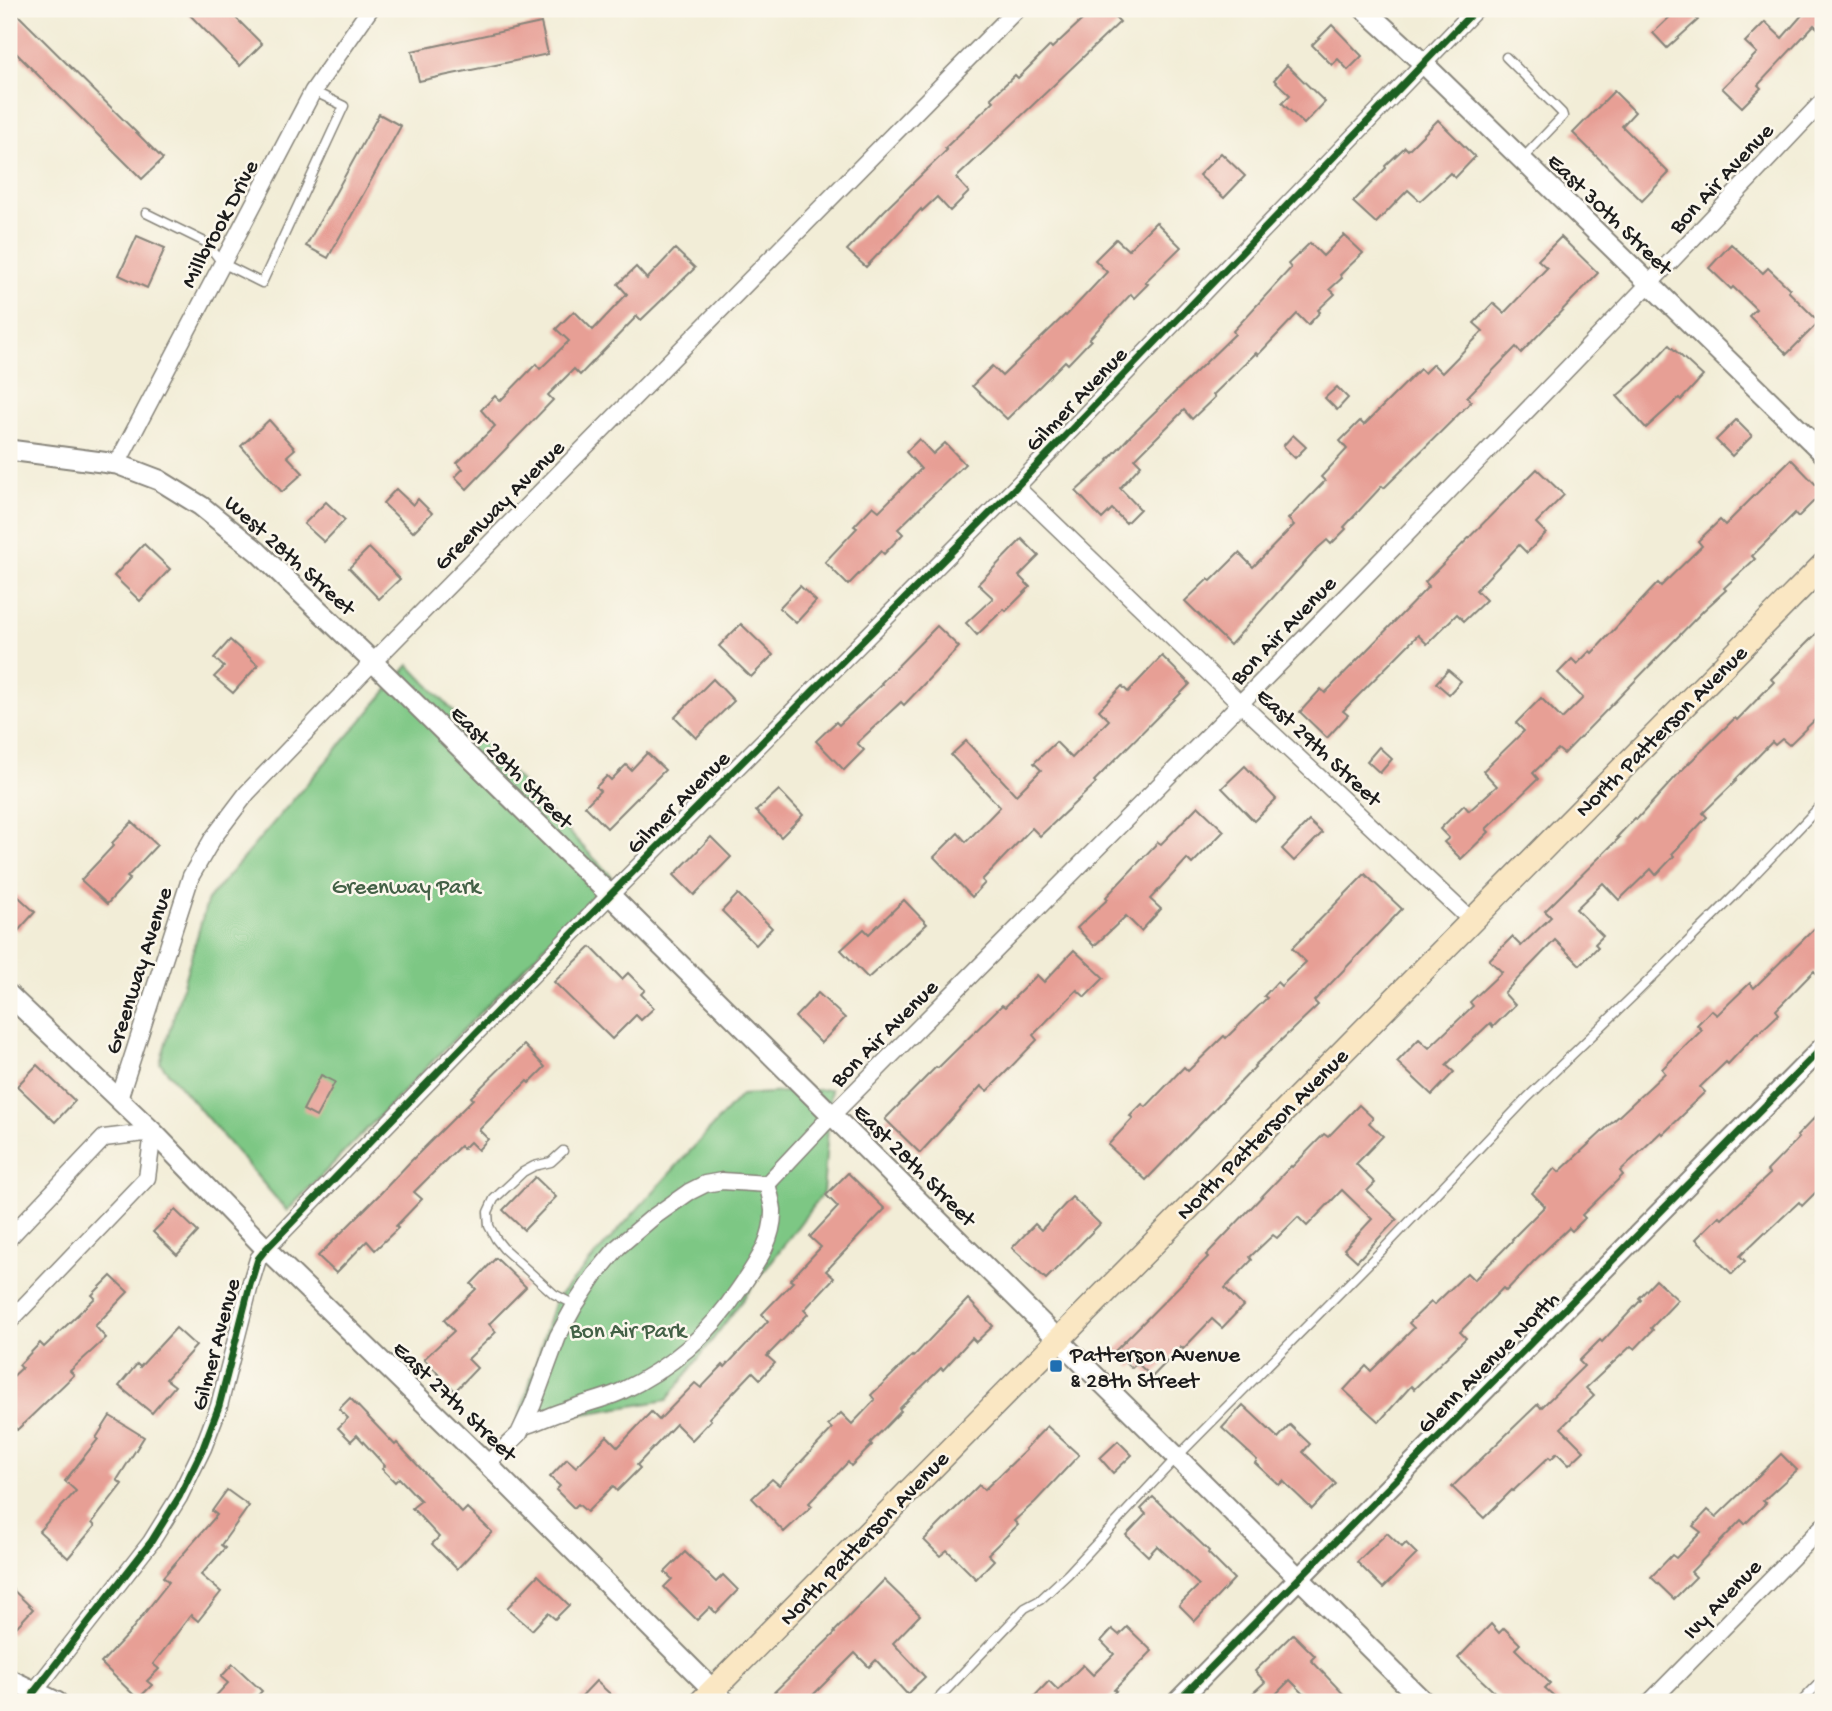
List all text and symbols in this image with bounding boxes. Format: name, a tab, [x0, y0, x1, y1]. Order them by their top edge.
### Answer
street label: Bon Air Avenue	[1664, 118, 1781, 241]
street label: East 30th Street	[1540, 149, 1678, 283]
street label: Millbrook Drive	[176, 155, 267, 293]
street label: Gilmer Avenue	[1021, 342, 1135, 459]
street label: Greenway Avenue	[429, 435, 572, 577]
street label: West 28th Street	[218, 491, 361, 624]
street label: Bon Air Avenue	[1225, 570, 1344, 692]
street label: North Patterson Avenue	[1571, 640, 1755, 824]
street label: East 29th Street	[1249, 684, 1387, 815]
street label: East 28th Street	[443, 701, 579, 837]
street label: Gilmer Avenue	[622, 745, 738, 861]
park label: Greenway Park	[332, 875, 483, 902]
street label: Greenway Avenue	[101, 883, 180, 1058]
street label: Bon Air Avenue	[825, 974, 946, 1095]
street label: North Patterson Avenue	[1172, 1043, 1356, 1227]
street label: East 28th Street	[846, 1099, 982, 1235]
street label: Gilmer Avenue	[187, 1275, 248, 1414]
street label: Glenn Avenue North	[1413, 1287, 1566, 1440]
park label: Bon Air Park	[569, 1319, 689, 1346]
street label: East 27th Street	[386, 1336, 522, 1470]
place label: Patterson Avenue & 28th Street	[1069, 1343, 1241, 1396]
marker: Patterson Avenue & 28th Street	[1048, 1358, 1064, 1374]
street label: North Patterson Avenue	[775, 1446, 957, 1632]
street label: Ivy Avenue	[1679, 1554, 1769, 1646]

